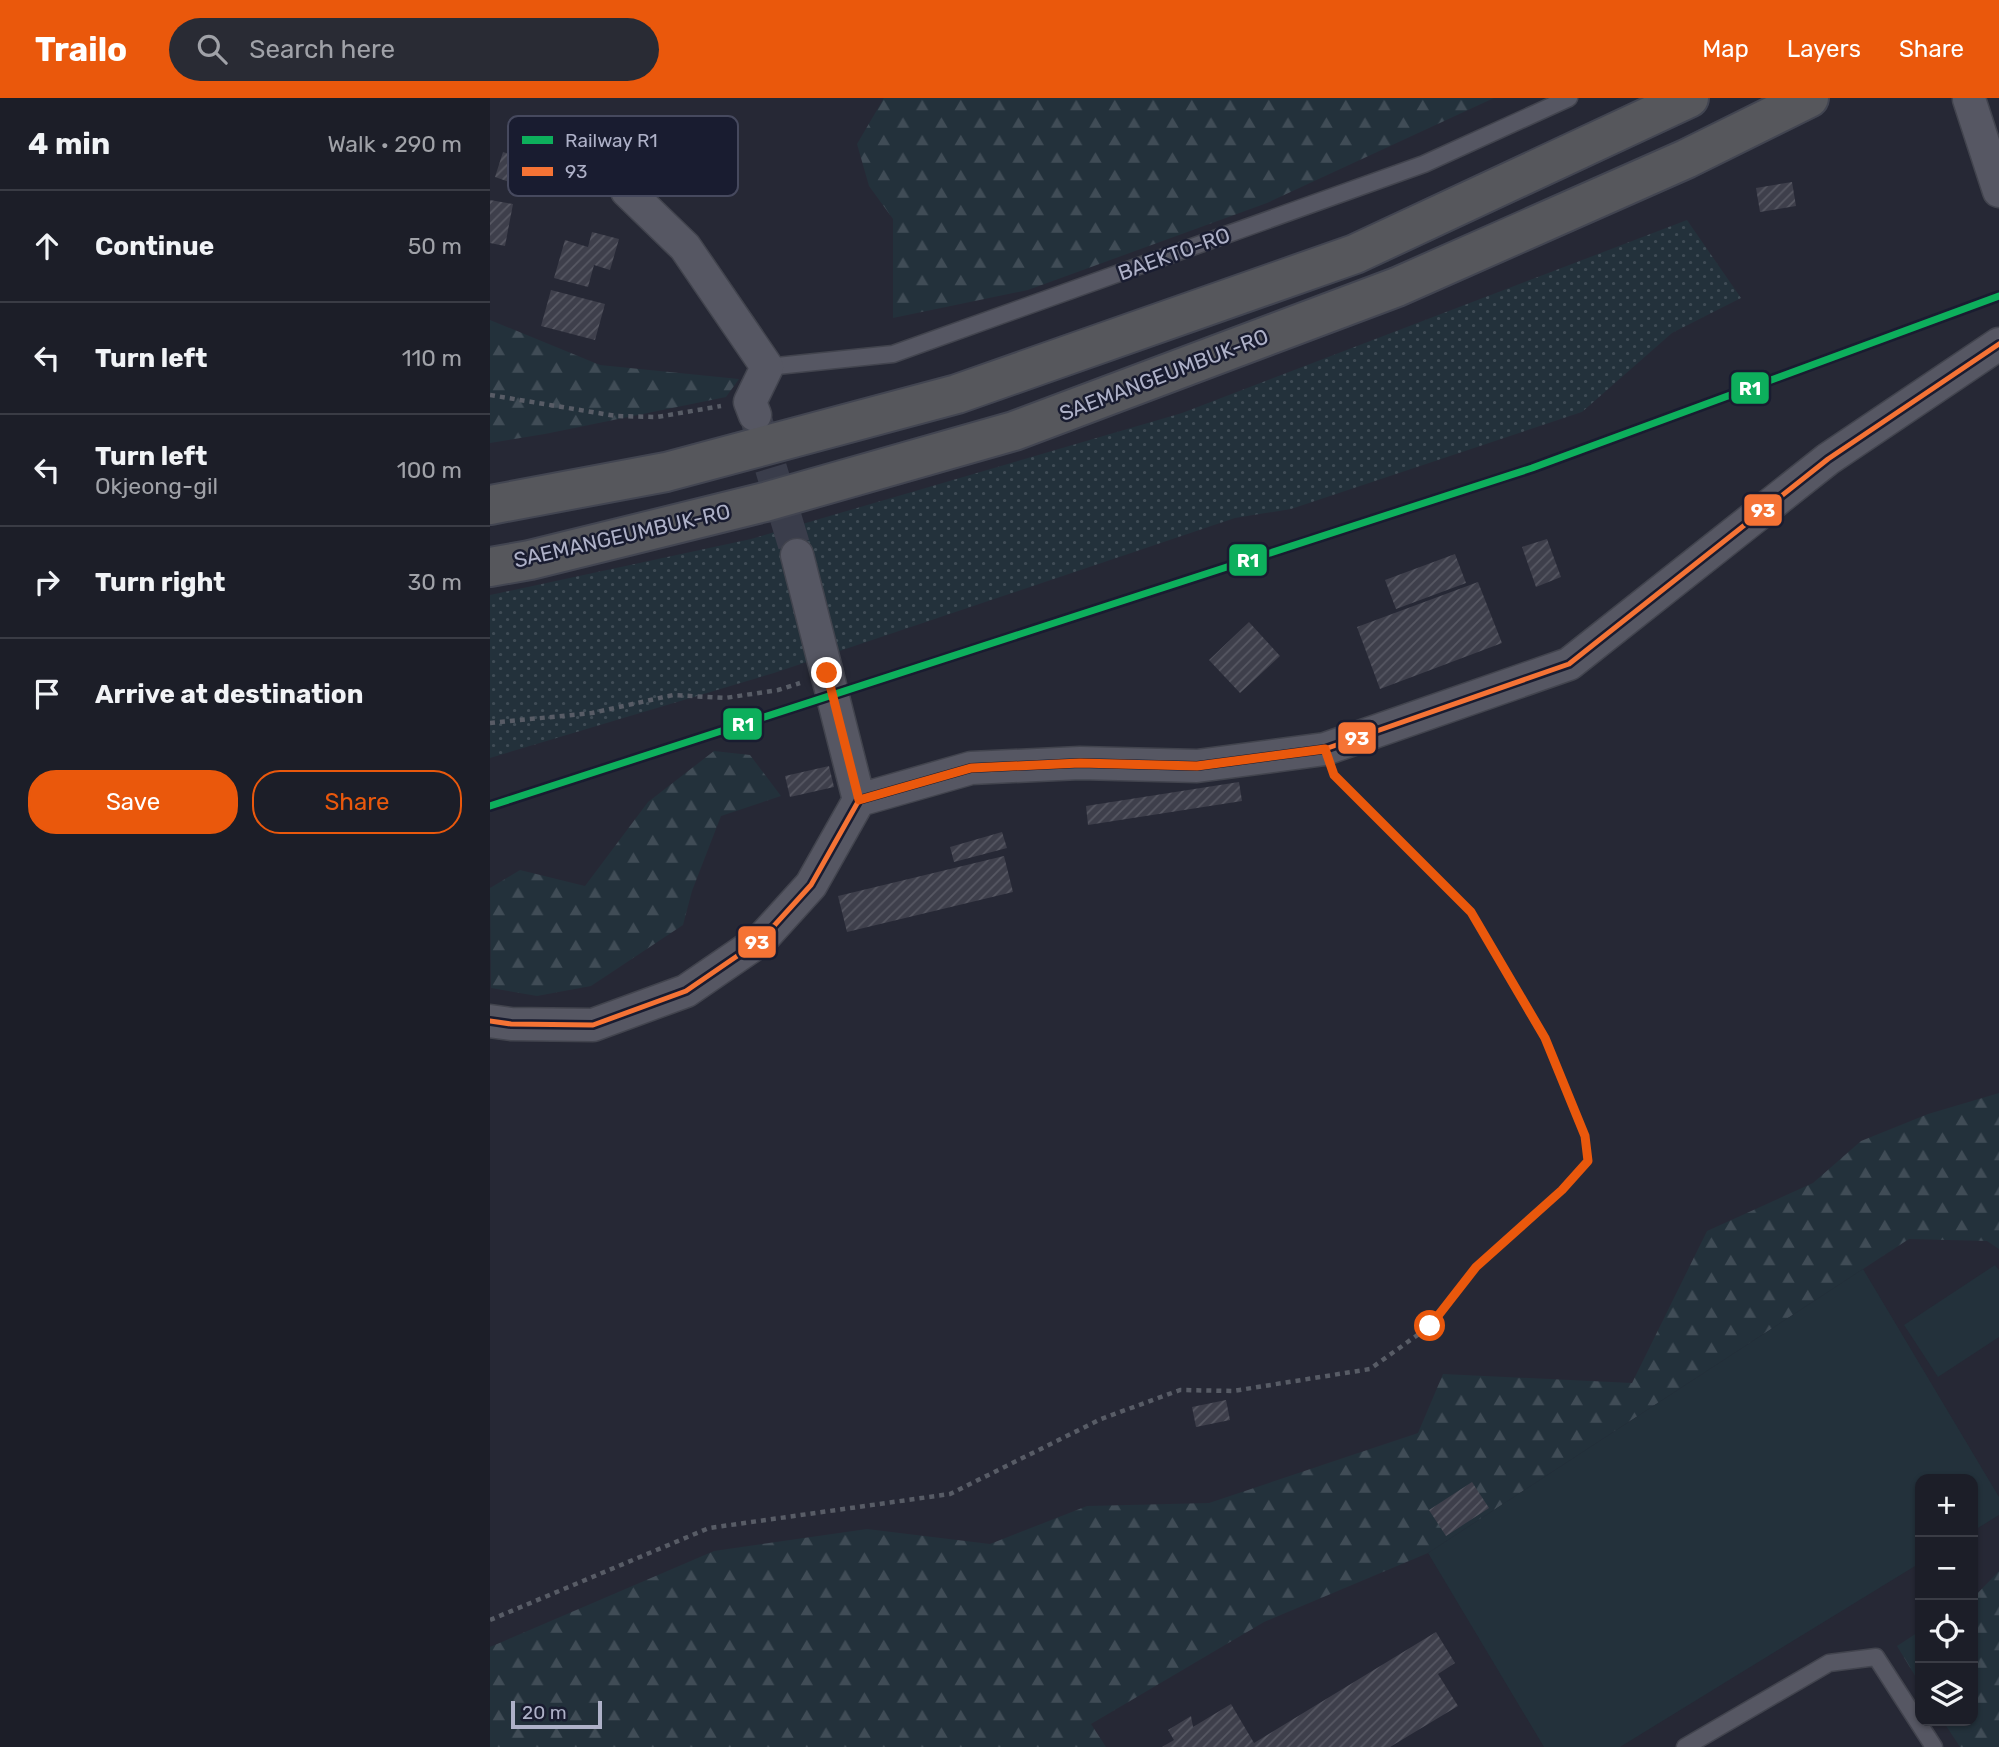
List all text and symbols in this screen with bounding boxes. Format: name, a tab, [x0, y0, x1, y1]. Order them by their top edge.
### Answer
search box	[169, 18, 659, 81]
text: Trailo	[35, 30, 127, 69]
icon: search	[193, 30, 231, 68]
text: Search here	[249, 34, 395, 65]
text: Map	[1702, 35, 1749, 63]
text: Layers	[1787, 35, 1861, 63]
text: Share	[1899, 35, 1964, 63]
legend	[508, 116, 738, 196]
text: 4 min	[28, 126, 110, 162]
text: Railway R1	[565, 129, 658, 152]
text: Walk · 290 m	[327, 130, 462, 158]
text: 93	[565, 160, 587, 183]
street label: BAEKTO-RO	[1114, 222, 1233, 285]
icon: ahead	[28, 227, 66, 265]
text: Continue	[95, 231, 214, 262]
text: 50 m	[408, 232, 462, 260]
street label: SAEMANGEUMBUK-RO	[1056, 323, 1272, 426]
icon: left	[28, 339, 66, 377]
text: Turn left	[95, 343, 207, 374]
text: 110 m	[402, 344, 462, 372]
line badge: R1	[1730, 371, 1770, 405]
text: R1	[1739, 377, 1761, 400]
text: Turn left	[95, 441, 207, 472]
icon: left	[28, 451, 66, 489]
text: 100 m	[397, 456, 462, 484]
text: Okjeong-gil	[95, 472, 218, 500]
line badge: 93	[1743, 493, 1783, 527]
street label: SAEMANGEUMBUK-RO	[511, 498, 733, 573]
text: 93	[1751, 499, 1775, 522]
line badge: R1	[1228, 543, 1268, 577]
text: R1	[1237, 549, 1259, 572]
icon: right	[28, 563, 66, 601]
text: Turn right	[95, 567, 225, 598]
text: 30 m	[407, 568, 462, 596]
route end	[811, 657, 842, 688]
icon: arrive	[28, 675, 66, 713]
text: Arrive at destination	[95, 679, 363, 710]
line badge: R1	[722, 707, 763, 741]
text: R1	[732, 713, 754, 736]
line badge: 93	[1337, 721, 1377, 755]
text: 93	[1345, 727, 1369, 750]
button: Save	[28, 770, 238, 834]
button: Share	[252, 770, 462, 834]
line badge: 93	[737, 925, 777, 959]
text: 93	[745, 931, 769, 954]
route start	[1414, 1310, 1445, 1341]
map controls	[1915, 1474, 1978, 1726]
button: +	[1915, 1474, 1978, 1537]
button: −	[1915, 1537, 1978, 1600]
button: locate	[1915, 1600, 1978, 1663]
button: layers	[1915, 1663, 1978, 1726]
scale bar	[511, 1698, 602, 1730]
text: 20 m	[522, 1701, 567, 1724]

